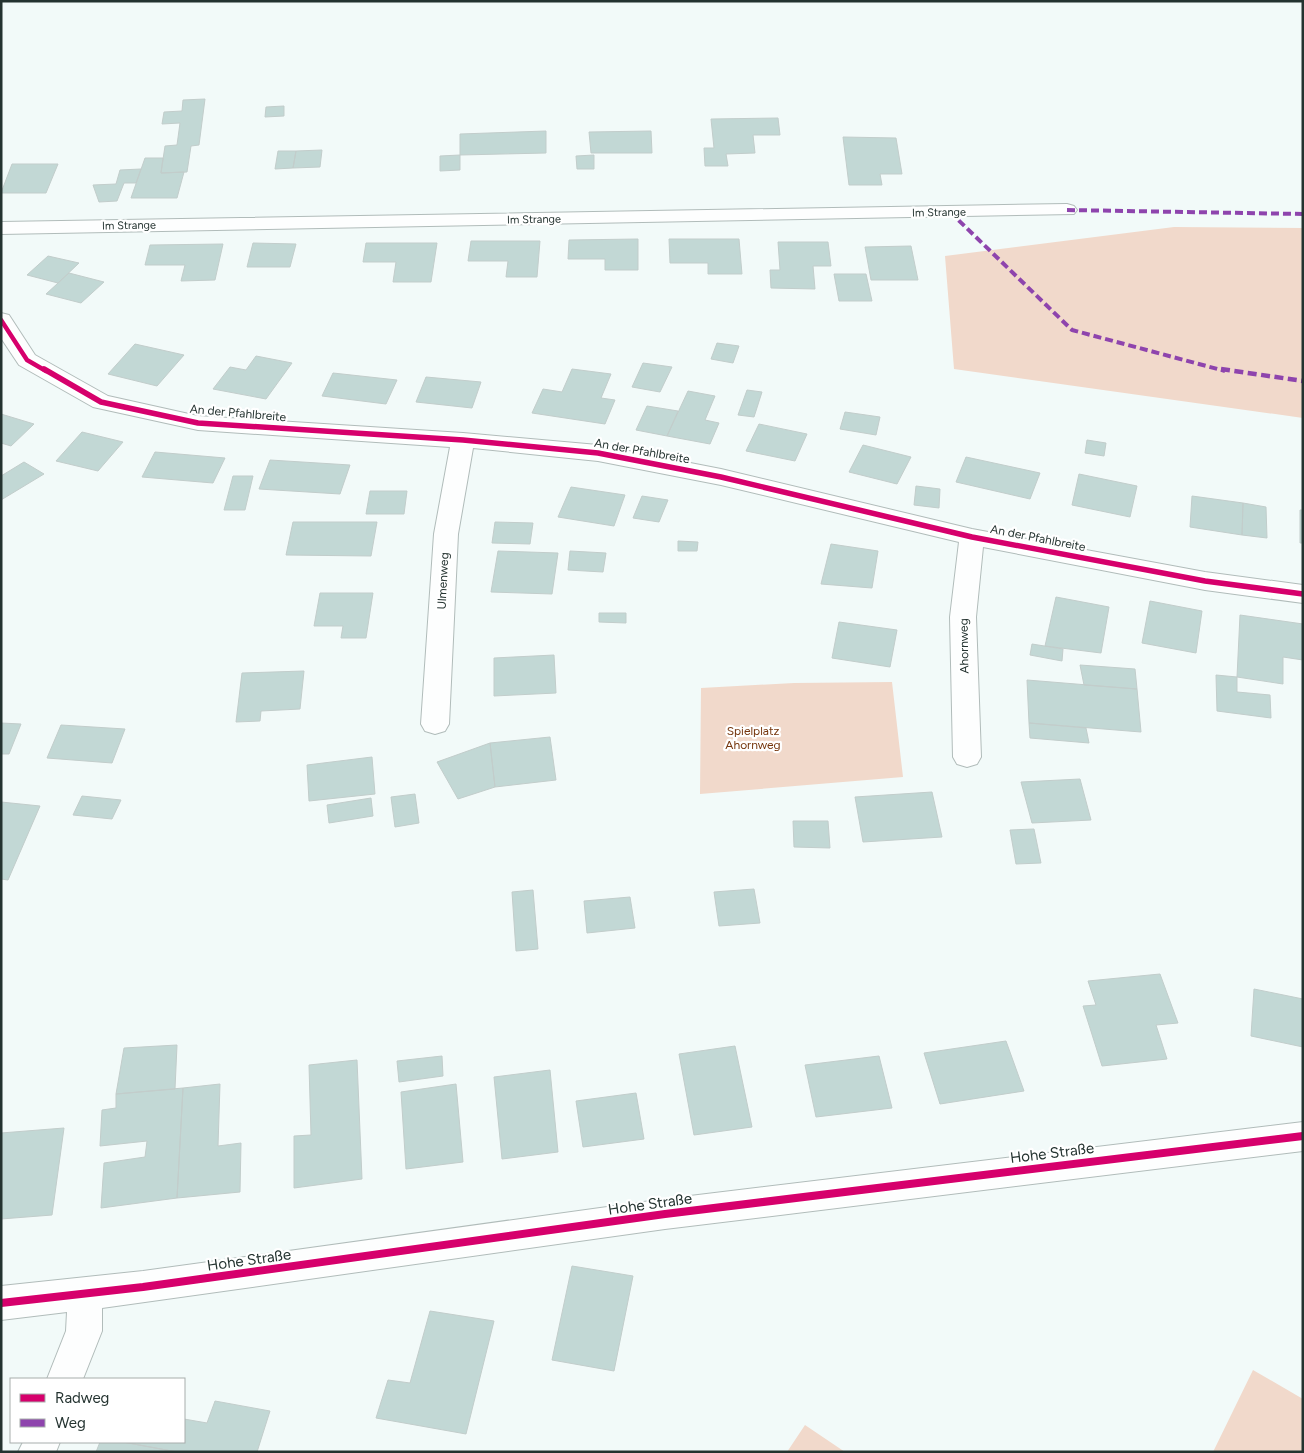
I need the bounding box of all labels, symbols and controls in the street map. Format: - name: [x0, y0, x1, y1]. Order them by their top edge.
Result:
- street label: Im Strange: [912, 206, 966, 219]
- street label: Im Strange: [507, 213, 561, 226]
- street label: Im Strange: [102, 219, 156, 232]
- street label: An der Pfahlbreite: [189, 402, 287, 424]
- street label: An der Pfahlbreite: [593, 436, 691, 466]
- street label: An der Pfahlbreite: [989, 522, 1087, 554]
- street label: Ulmenweg: [435, 552, 451, 610]
- street label: Ahornweg: [957, 618, 971, 674]
- park label: Spielplatz Ahornweg: [725, 724, 781, 752]
- street label: Hohe Straße: [1009, 1139, 1095, 1167]
- street label: Hohe Straße: [607, 1189, 693, 1219]
- street label: Hohe Straße: [206, 1245, 292, 1275]
- legend: [10, 1378, 185, 1443]
- text: Radweg: [55, 1389, 109, 1407]
- text: Weg: [55, 1414, 86, 1432]

